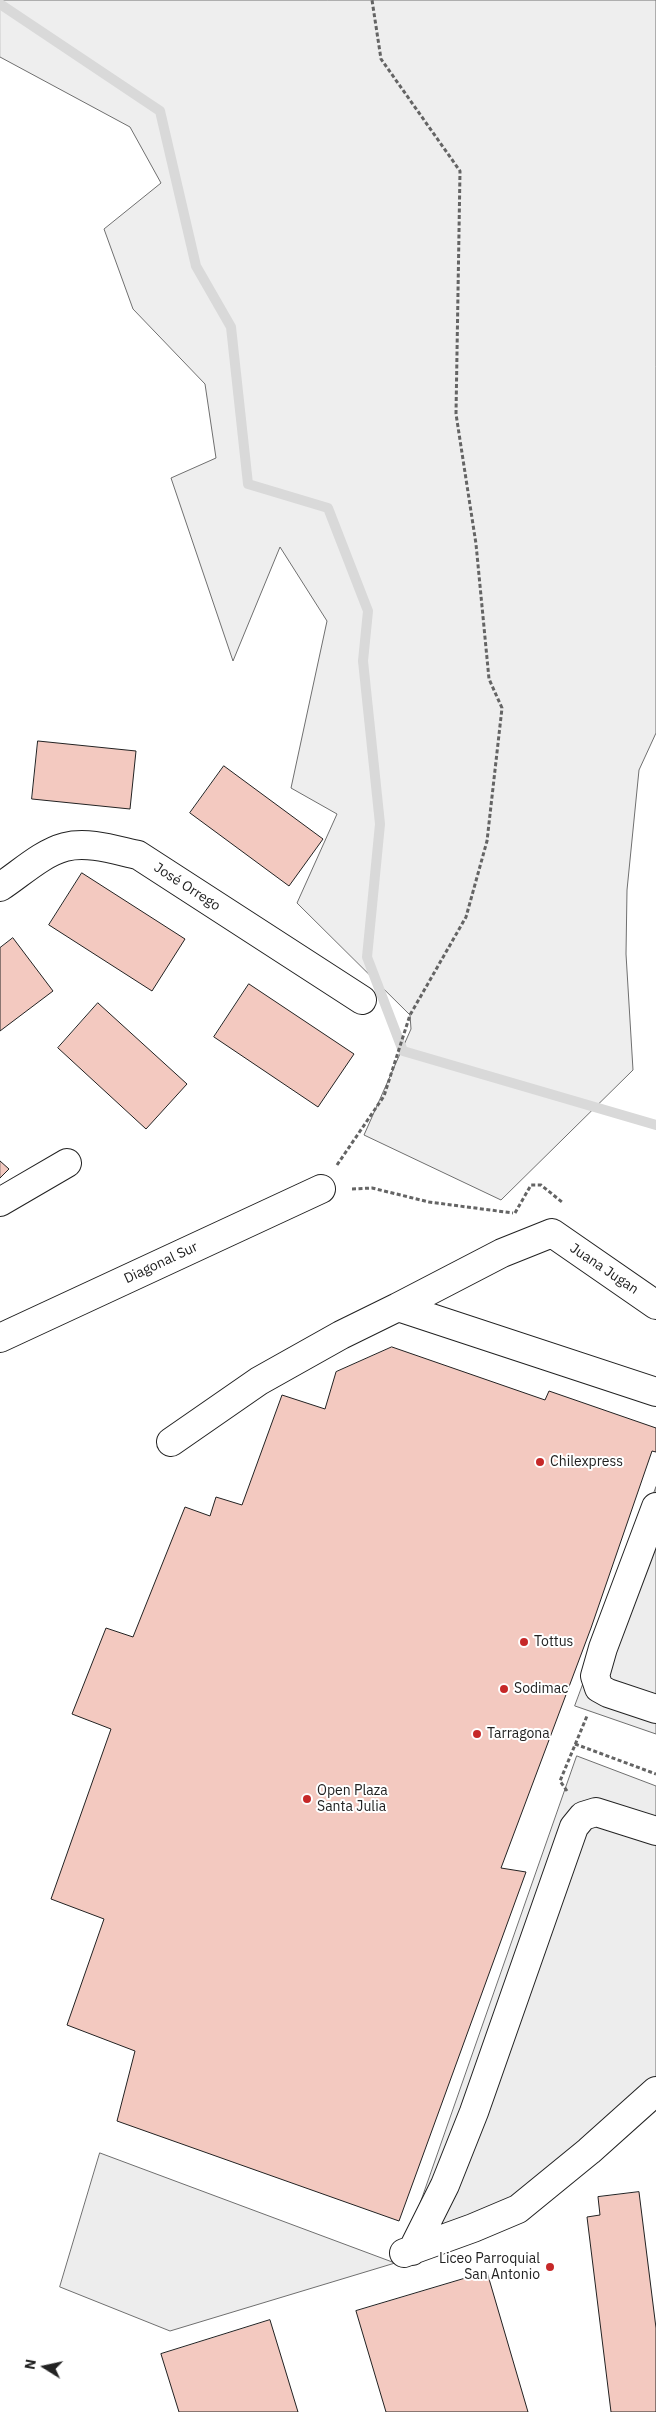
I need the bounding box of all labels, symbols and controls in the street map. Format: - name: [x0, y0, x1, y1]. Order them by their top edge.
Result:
- street label: José Orrego: [151, 859, 223, 915]
- street label: Diagonal Sur: [122, 1239, 200, 1287]
- street label: Juana Jugan: [566, 1240, 642, 1298]
- place label: Chilexpress: [550, 1454, 623, 1470]
- marker: Chilexpress: [534, 1456, 546, 1468]
- place label: Tottus: [534, 1634, 573, 1650]
- marker: Tottus: [518, 1636, 530, 1648]
- place label: Sodimac: [514, 1681, 568, 1697]
- marker: Sodimac: [498, 1683, 510, 1695]
- place label: Tarragona: [487, 1726, 550, 1742]
- marker: Tarragona: [471, 1728, 483, 1740]
- place label: Open Plaza Santa Julia: [317, 1783, 388, 1815]
- marker: Open Plaza Santa Julia: [301, 1793, 313, 1805]
- place label: Liceo Parroquial San Antonio: [439, 2251, 540, 2284]
- marker: Liceo Parroquial San Antonio: [544, 2261, 556, 2273]
- north arrow: [20, 2342, 70, 2392]
- text: N: [20, 2358, 40, 2371]

